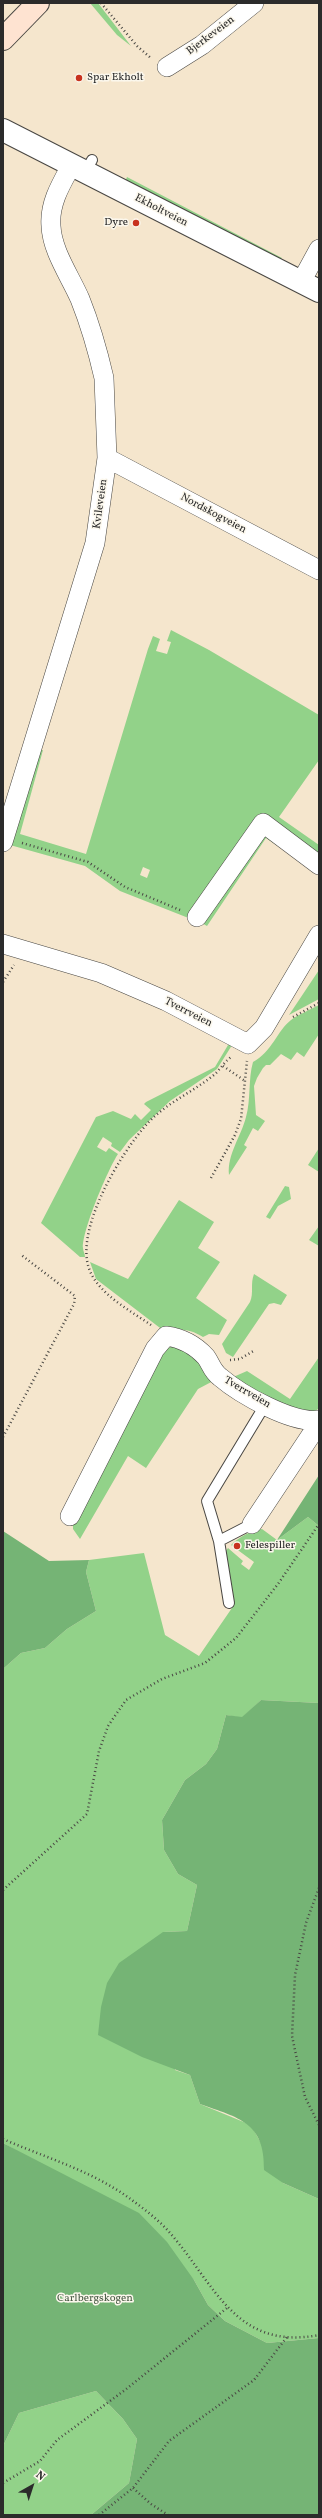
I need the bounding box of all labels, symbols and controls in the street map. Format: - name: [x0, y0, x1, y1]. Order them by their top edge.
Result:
- street label: Bjerkeveien: [184, 14, 238, 58]
- place label: Spar Ekholt: [87, 71, 144, 85]
- marker: Spar Ekholt: [74, 73, 84, 83]
- street label: Ekholtveien: [132, 192, 190, 230]
- place label: Dyre: [104, 216, 128, 230]
- marker: Dyre: [131, 218, 141, 228]
- street label: Kvileveien: [91, 478, 111, 530]
- street label: Nordskogveien: [178, 491, 248, 537]
- street label: Tverrveien: [162, 995, 214, 1031]
- street label: Tverrveien: [221, 1374, 273, 1412]
- place label: Felespiller: [245, 1539, 295, 1553]
- marker: Felespiller: [232, 1541, 242, 1551]
- park label: Carlbergskogen: [57, 2292, 133, 2306]
- north arrow: [12, 2466, 52, 2506]
- text: N: [32, 2468, 48, 2485]

